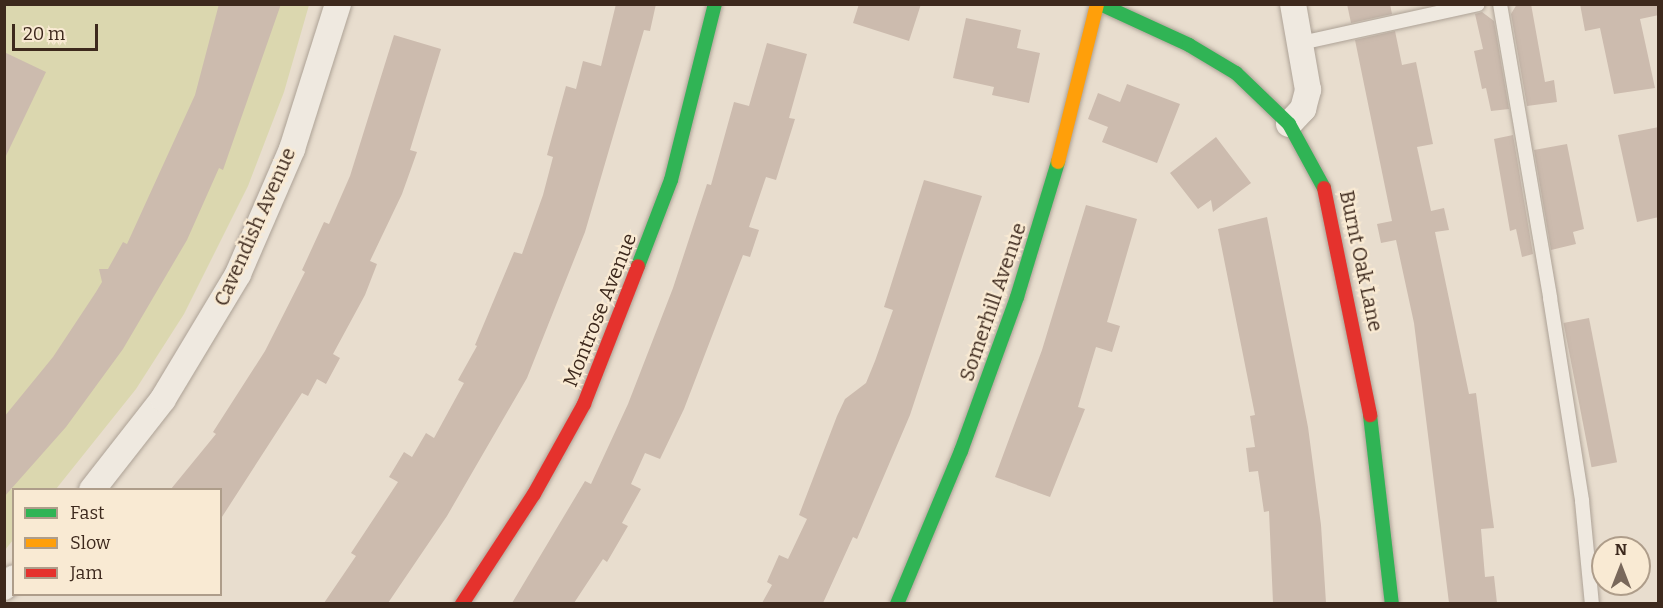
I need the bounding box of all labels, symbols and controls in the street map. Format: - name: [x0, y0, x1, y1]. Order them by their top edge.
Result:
- scale bar: [15, 12, 100, 50]
- text: 20 m: [23, 23, 65, 45]
- street label: Cavendish Avenue: [209, 144, 301, 310]
- street label: Burnt Oak Lane: [1334, 188, 1388, 334]
- street label: Somerhill Avenue: [955, 220, 1031, 384]
- street label: Montrose Avenue: [558, 230, 642, 390]
- legend: [12, 488, 222, 596]
- text: Fast: [70, 502, 105, 524]
- text: Slow: [70, 532, 110, 554]
- north arrow: [1591, 536, 1651, 596]
- text: N: [1615, 540, 1627, 559]
- text: Jam: [70, 562, 103, 584]

